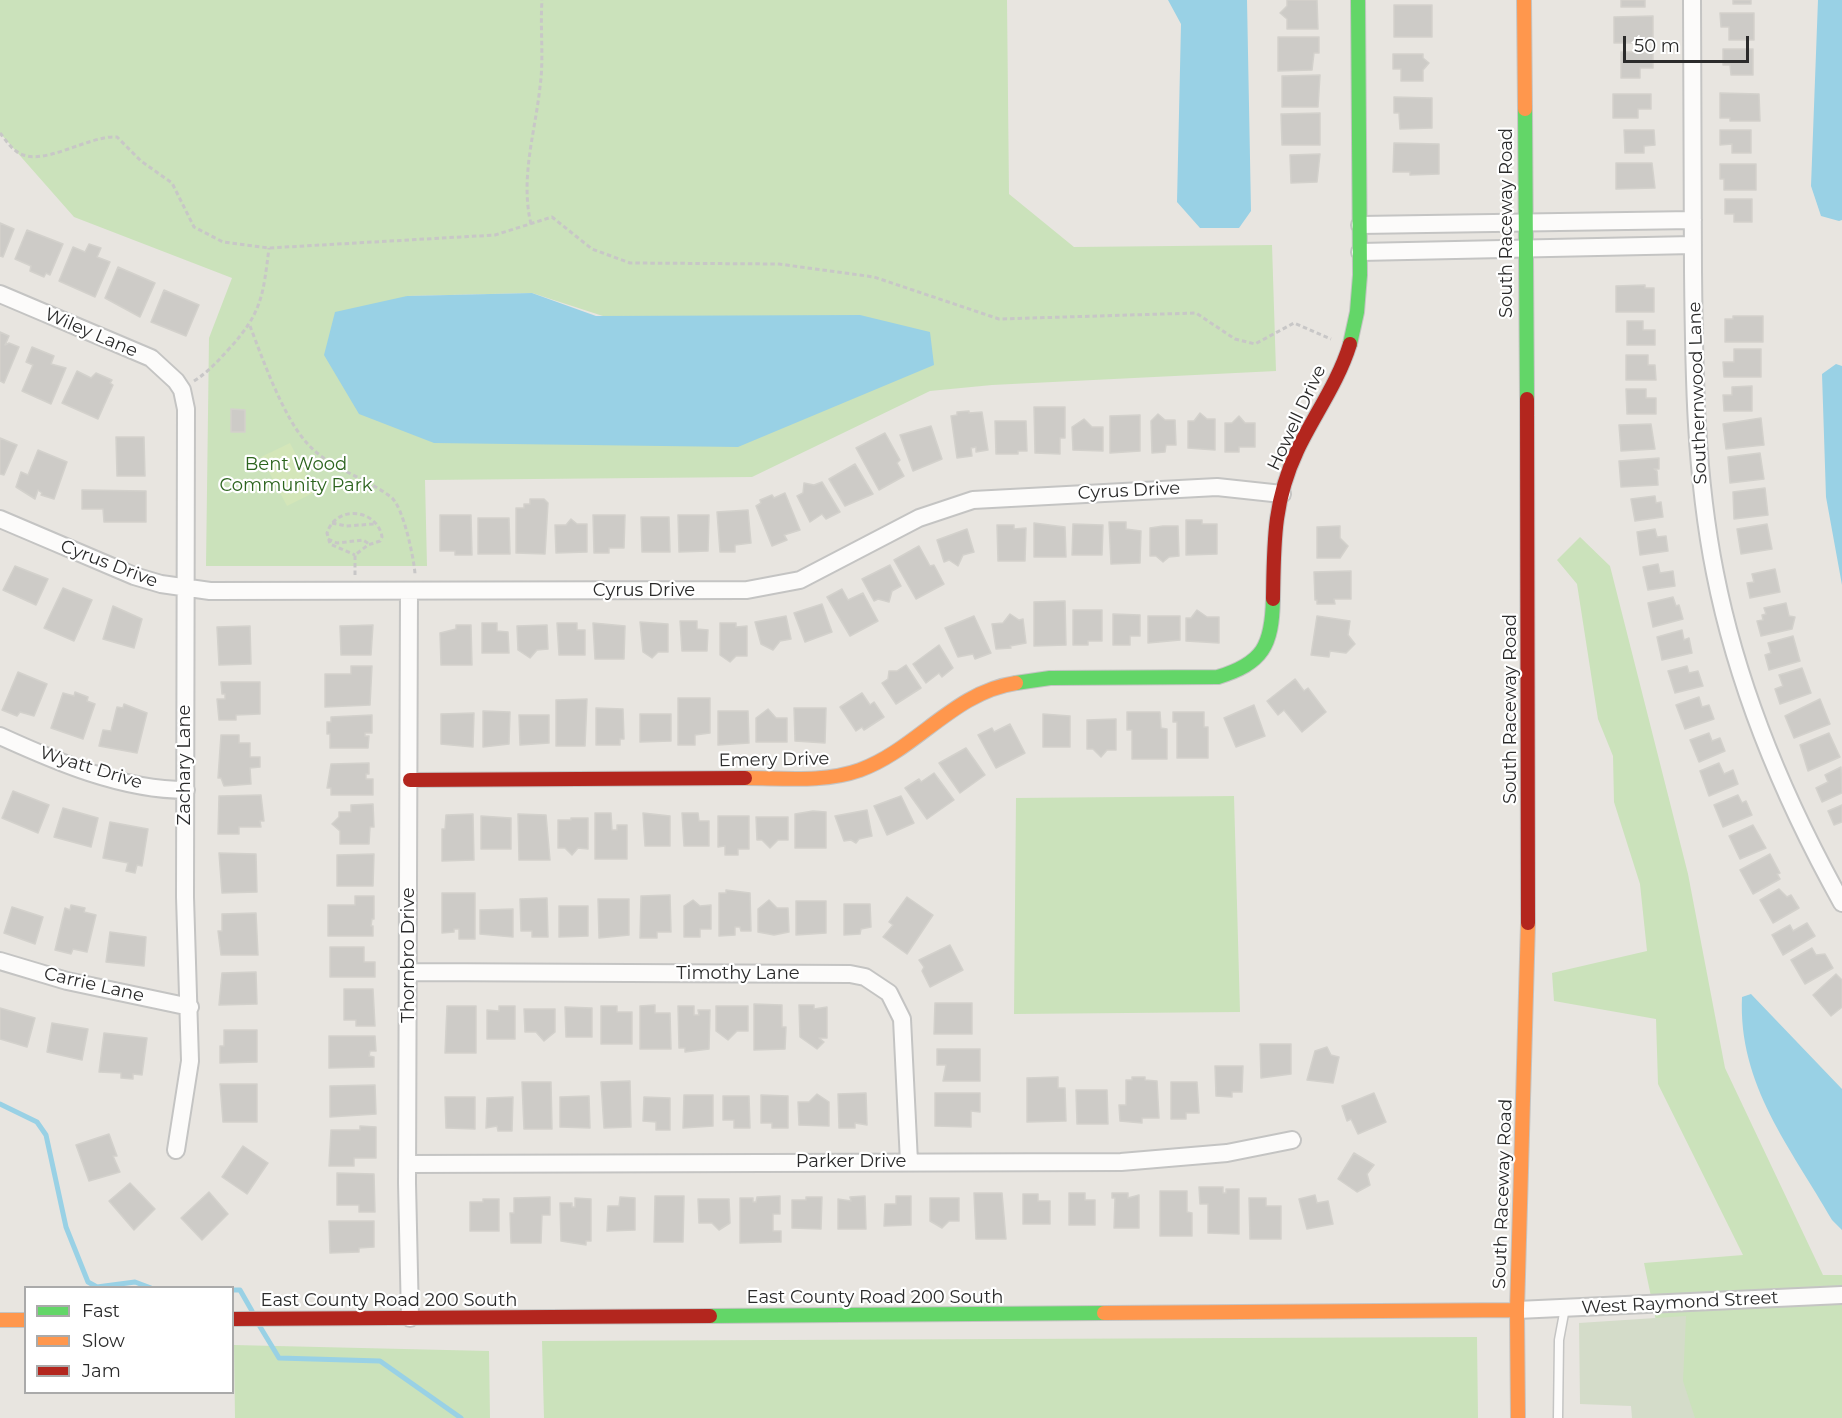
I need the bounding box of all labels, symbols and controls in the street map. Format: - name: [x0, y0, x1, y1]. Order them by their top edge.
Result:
- scale bar: [1626, 24, 1752, 62]
- text: 50 m: [1634, 35, 1680, 57]
- street label: South Raceway Road: [1496, 128, 1518, 318]
- street label: Southernwood Lane: [1684, 301, 1712, 485]
- street label: Wiley Lane: [41, 304, 141, 362]
- street label: Howell Drive: [1263, 362, 1331, 474]
- park label: Bent Wood Community Park: [219, 454, 373, 496]
- street label: Cyrus Drive: [1077, 478, 1181, 504]
- street label: Cyrus Drive: [57, 536, 161, 592]
- street label: Cyrus Drive: [593, 580, 695, 602]
- street label: South Raceway Road: [1500, 614, 1522, 804]
- street label: Zachary Lane: [174, 705, 196, 825]
- street label: Wyatt Drive: [37, 742, 145, 794]
- street label: Emery Drive: [718, 748, 830, 772]
- street label: Thornbro Drive: [398, 887, 420, 1023]
- street label: Carrie Lane: [42, 963, 146, 1007]
- street label: Timothy Lane: [676, 963, 800, 985]
- street label: South Raceway Road: [1489, 1099, 1517, 1289]
- street label: Parker Drive: [796, 1151, 906, 1173]
- legend: [24, 1286, 234, 1394]
- street label: East County Road 200 South: [747, 1287, 1003, 1309]
- street label: West Raymond Street: [1581, 1287, 1779, 1319]
- street label: East County Road 200 South: [261, 1290, 517, 1312]
- text: Fast: [82, 1300, 120, 1322]
- text: Slow: [82, 1330, 125, 1352]
- text: Jam: [82, 1360, 121, 1382]

